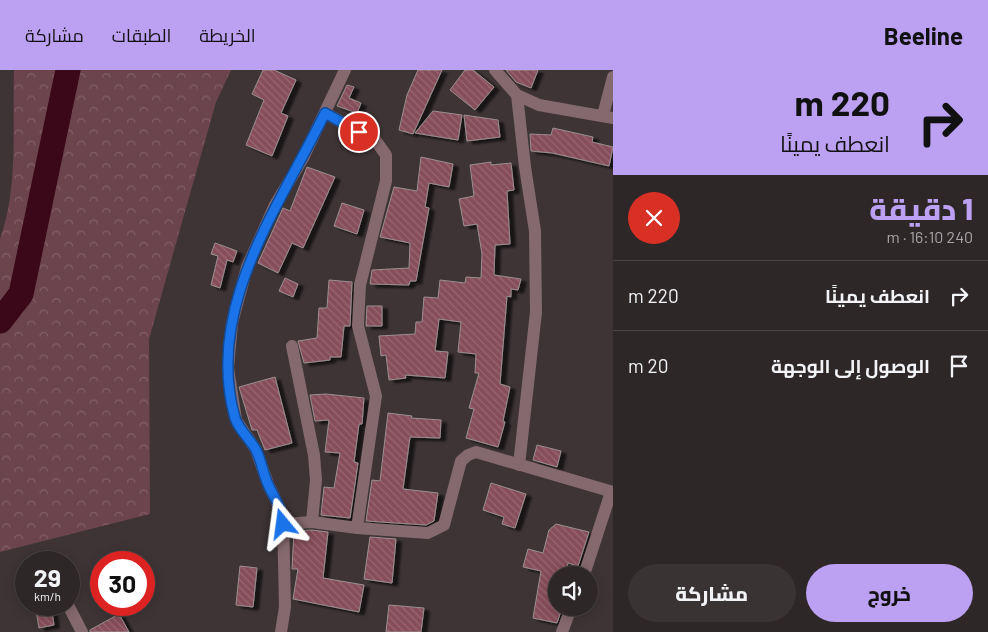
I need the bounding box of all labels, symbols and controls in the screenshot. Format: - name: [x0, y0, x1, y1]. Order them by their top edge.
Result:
- text: Beeline: [884, 21, 963, 50]
- text: مشاركة: [25, 24, 84, 46]
- text: الطبقات: [112, 24, 171, 46]
- text: الخريطة: [199, 24, 256, 46]
- text: 220 m: [795, 81, 890, 123]
- icon: right: [908, 90, 973, 155]
- pin: [338, 111, 380, 153]
- icon: arrive: [345, 118, 373, 146]
- text: انعطف يمينًا: [780, 130, 890, 156]
- text: 1 دقيقة: [869, 190, 973, 226]
- button: close: [628, 192, 680, 244]
- text: 240 m · 16:10: [886, 227, 973, 246]
- icon: right: [945, 282, 973, 310]
- text: 220 m: [628, 284, 679, 307]
- text: انعطف يمينًا: [825, 284, 930, 307]
- icon: arrive: [945, 352, 973, 380]
- text: 20 m: [628, 354, 668, 377]
- text: الوصول إلى الوجهة: [771, 354, 930, 377]
- position arrow: [256, 497, 308, 549]
- speed limit sign: 30: [90, 551, 155, 616]
- text: 29: [34, 562, 61, 592]
- button: مشاركة: [628, 564, 796, 622]
- button: خروج: [806, 564, 973, 622]
- map controls: [548, 566, 598, 616]
- button: sound: [548, 566, 598, 616]
- text: km/h: [34, 589, 61, 603]

